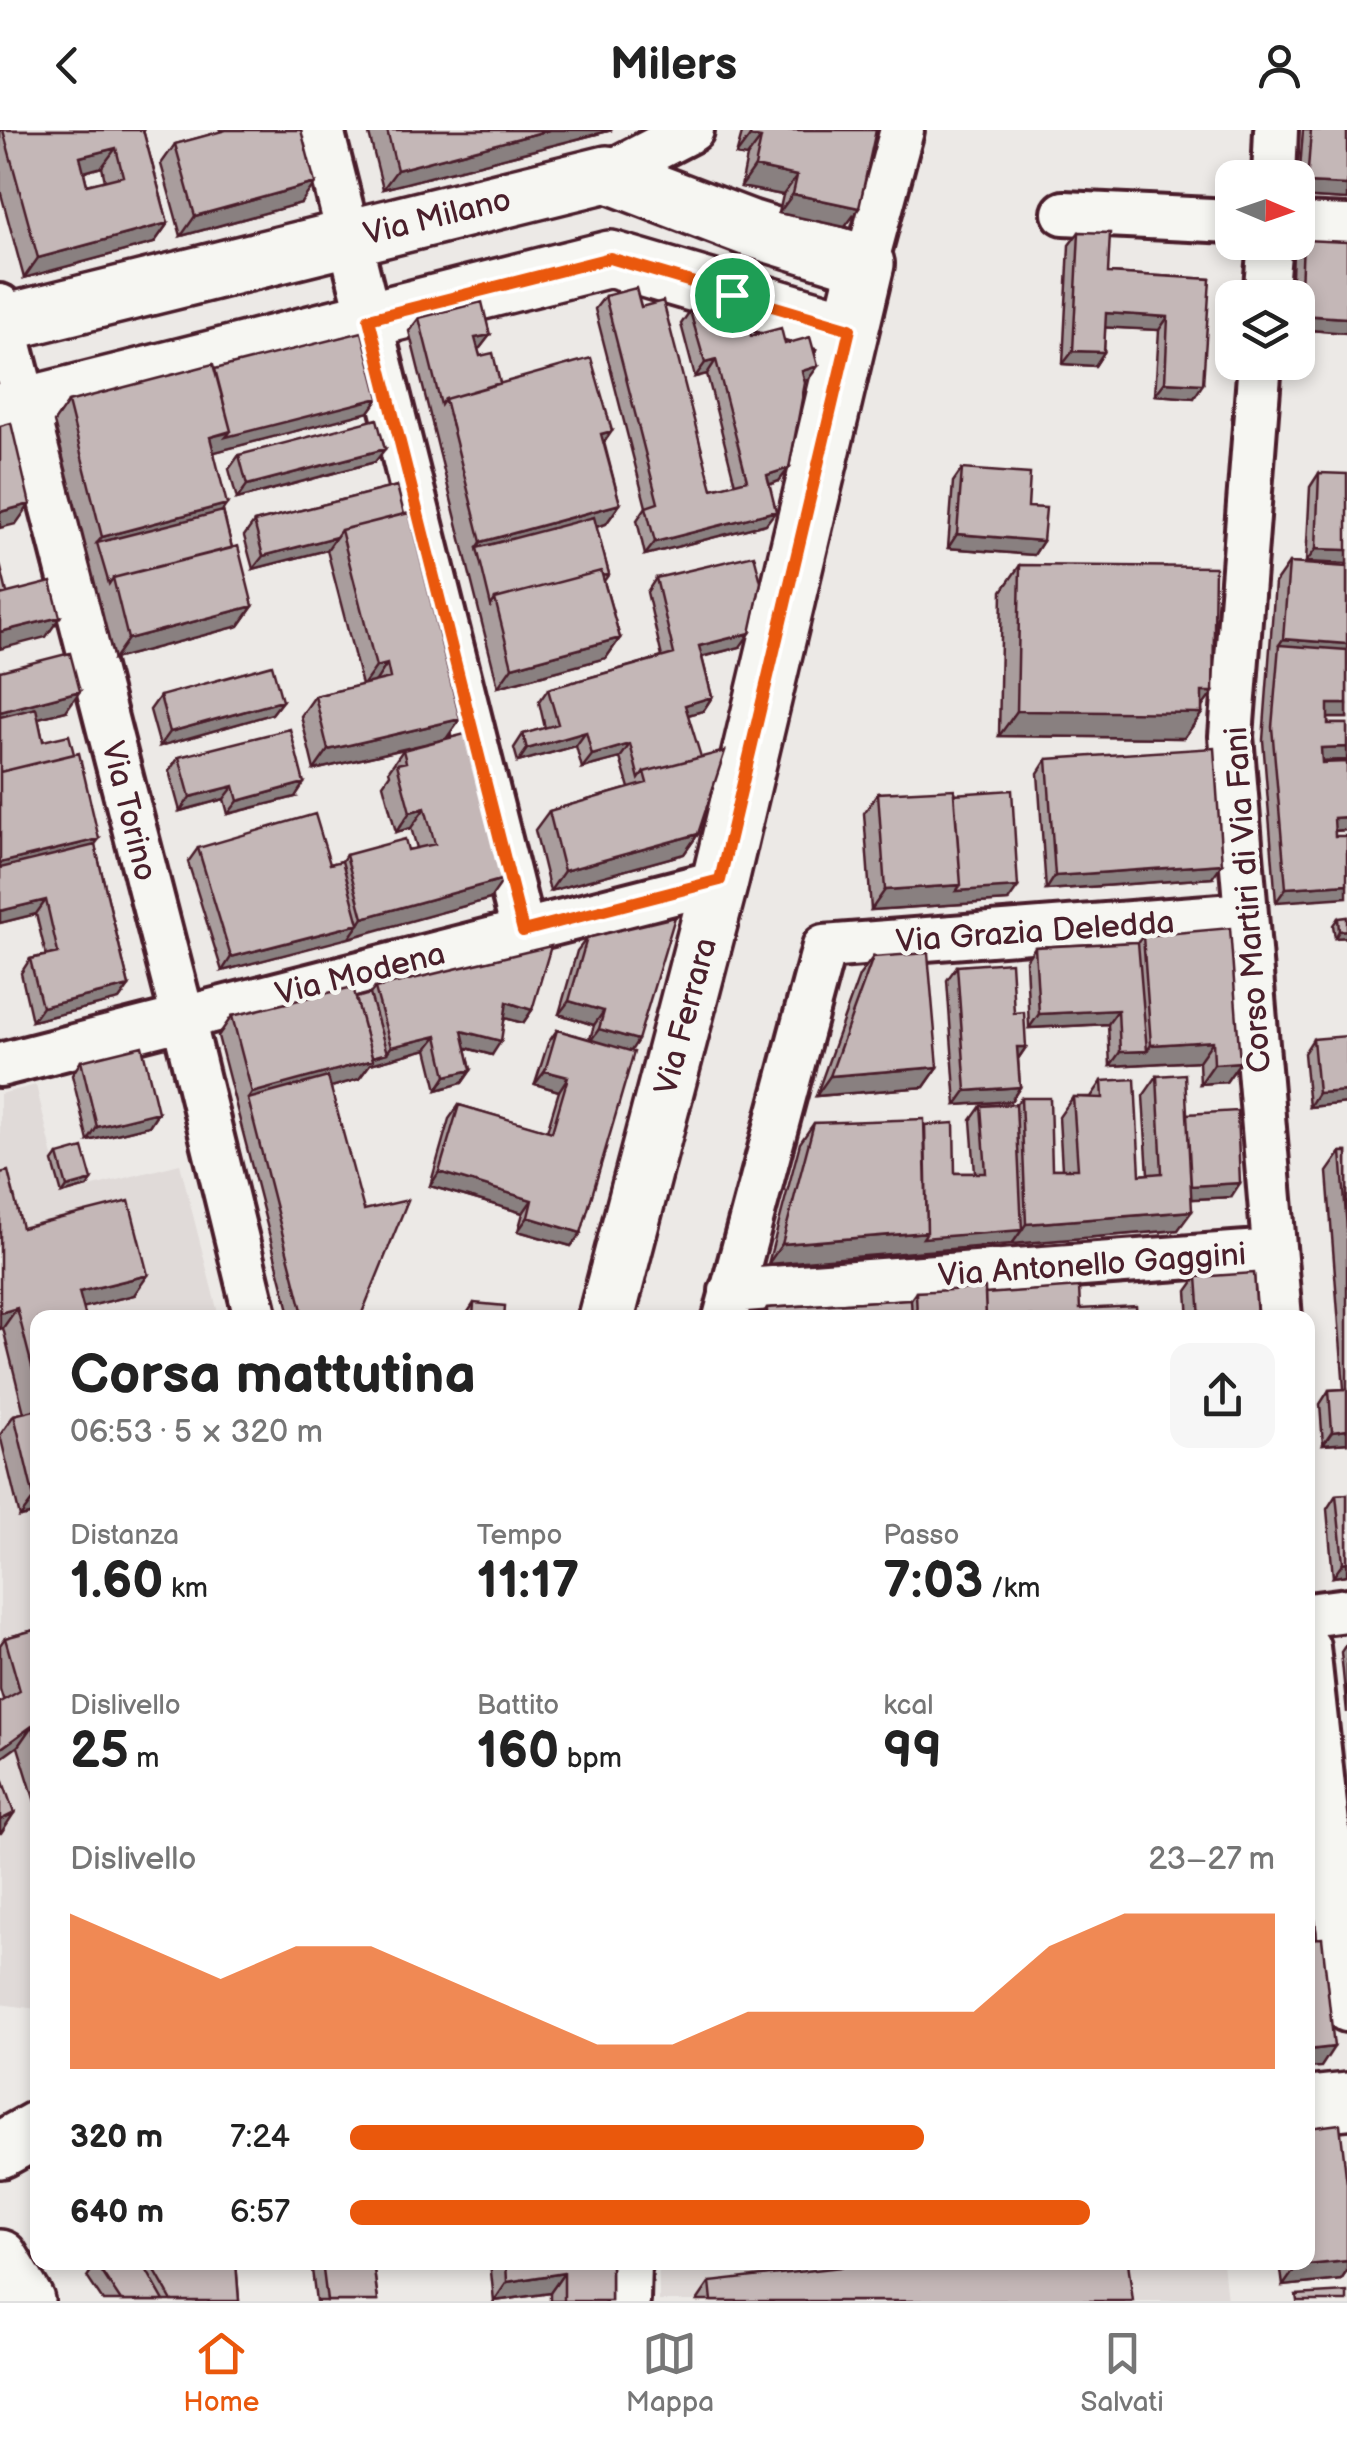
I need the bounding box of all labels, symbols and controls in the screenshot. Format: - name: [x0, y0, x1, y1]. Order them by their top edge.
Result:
- icon: back: [40, 38, 95, 93]
- text: Milers: [610, 38, 737, 93]
- icon: person: [1252, 38, 1307, 93]
- north arrow: [1215, 160, 1315, 260]
- map controls: [1215, 160, 1315, 380]
- street label: Via Milano: [360, 180, 515, 255]
- pin: [690, 253, 775, 338]
- icon: arrive: [705, 268, 760, 323]
- button: layers: [1215, 280, 1315, 380]
- street label: Corso Martiri di Via Fani: [1217, 725, 1280, 1074]
- street label: Via Torino: [92, 738, 165, 885]
- street label: Via Grazia Deledda: [895, 903, 1176, 962]
- street label: Via Ferrara: [647, 934, 726, 1099]
- street label: Via Modena: [272, 935, 449, 1014]
- street label: Via Antonello Gaggini: [937, 1235, 1247, 1296]
- text: Corsa mattutina: [70, 1342, 476, 1409]
- button: share: [1170, 1343, 1275, 1448]
- text: 06:53 · 5 × 320 m: [70, 1413, 323, 1452]
- text: Distanza: [70, 1519, 179, 1552]
- text: Tempo: [477, 1519, 562, 1552]
- text: Passo: [883, 1519, 959, 1552]
- text: 1.60: [70, 1552, 164, 1612]
- text: 11:17: [477, 1552, 579, 1612]
- text: 7:03: [883, 1552, 983, 1612]
- text: km: [164, 1572, 208, 1605]
- text: /km: [983, 1572, 1040, 1605]
- text: Dislivello: [70, 1689, 181, 1722]
- text: Battito: [477, 1689, 559, 1722]
- text: kcal: [883, 1689, 934, 1722]
- text: 25: [70, 1722, 129, 1782]
- text: 160: [477, 1722, 559, 1782]
- text: 99: [883, 1722, 942, 1782]
- text: m: [129, 1742, 160, 1775]
- text: bpm: [559, 1742, 622, 1775]
- text: Dislivello: [70, 1840, 196, 1879]
- text: 23–27 m: [1148, 1840, 1275, 1879]
- text: 320 m: [70, 2118, 163, 2157]
- text: 7:24: [230, 2118, 290, 2157]
- text: 640 m: [70, 2193, 164, 2232]
- text: 6:57: [230, 2193, 290, 2232]
- tab: Home: [183, 2326, 259, 2419]
- tab: Mappa: [626, 2326, 714, 2419]
- tab: Salvati: [1081, 2326, 1164, 2419]

